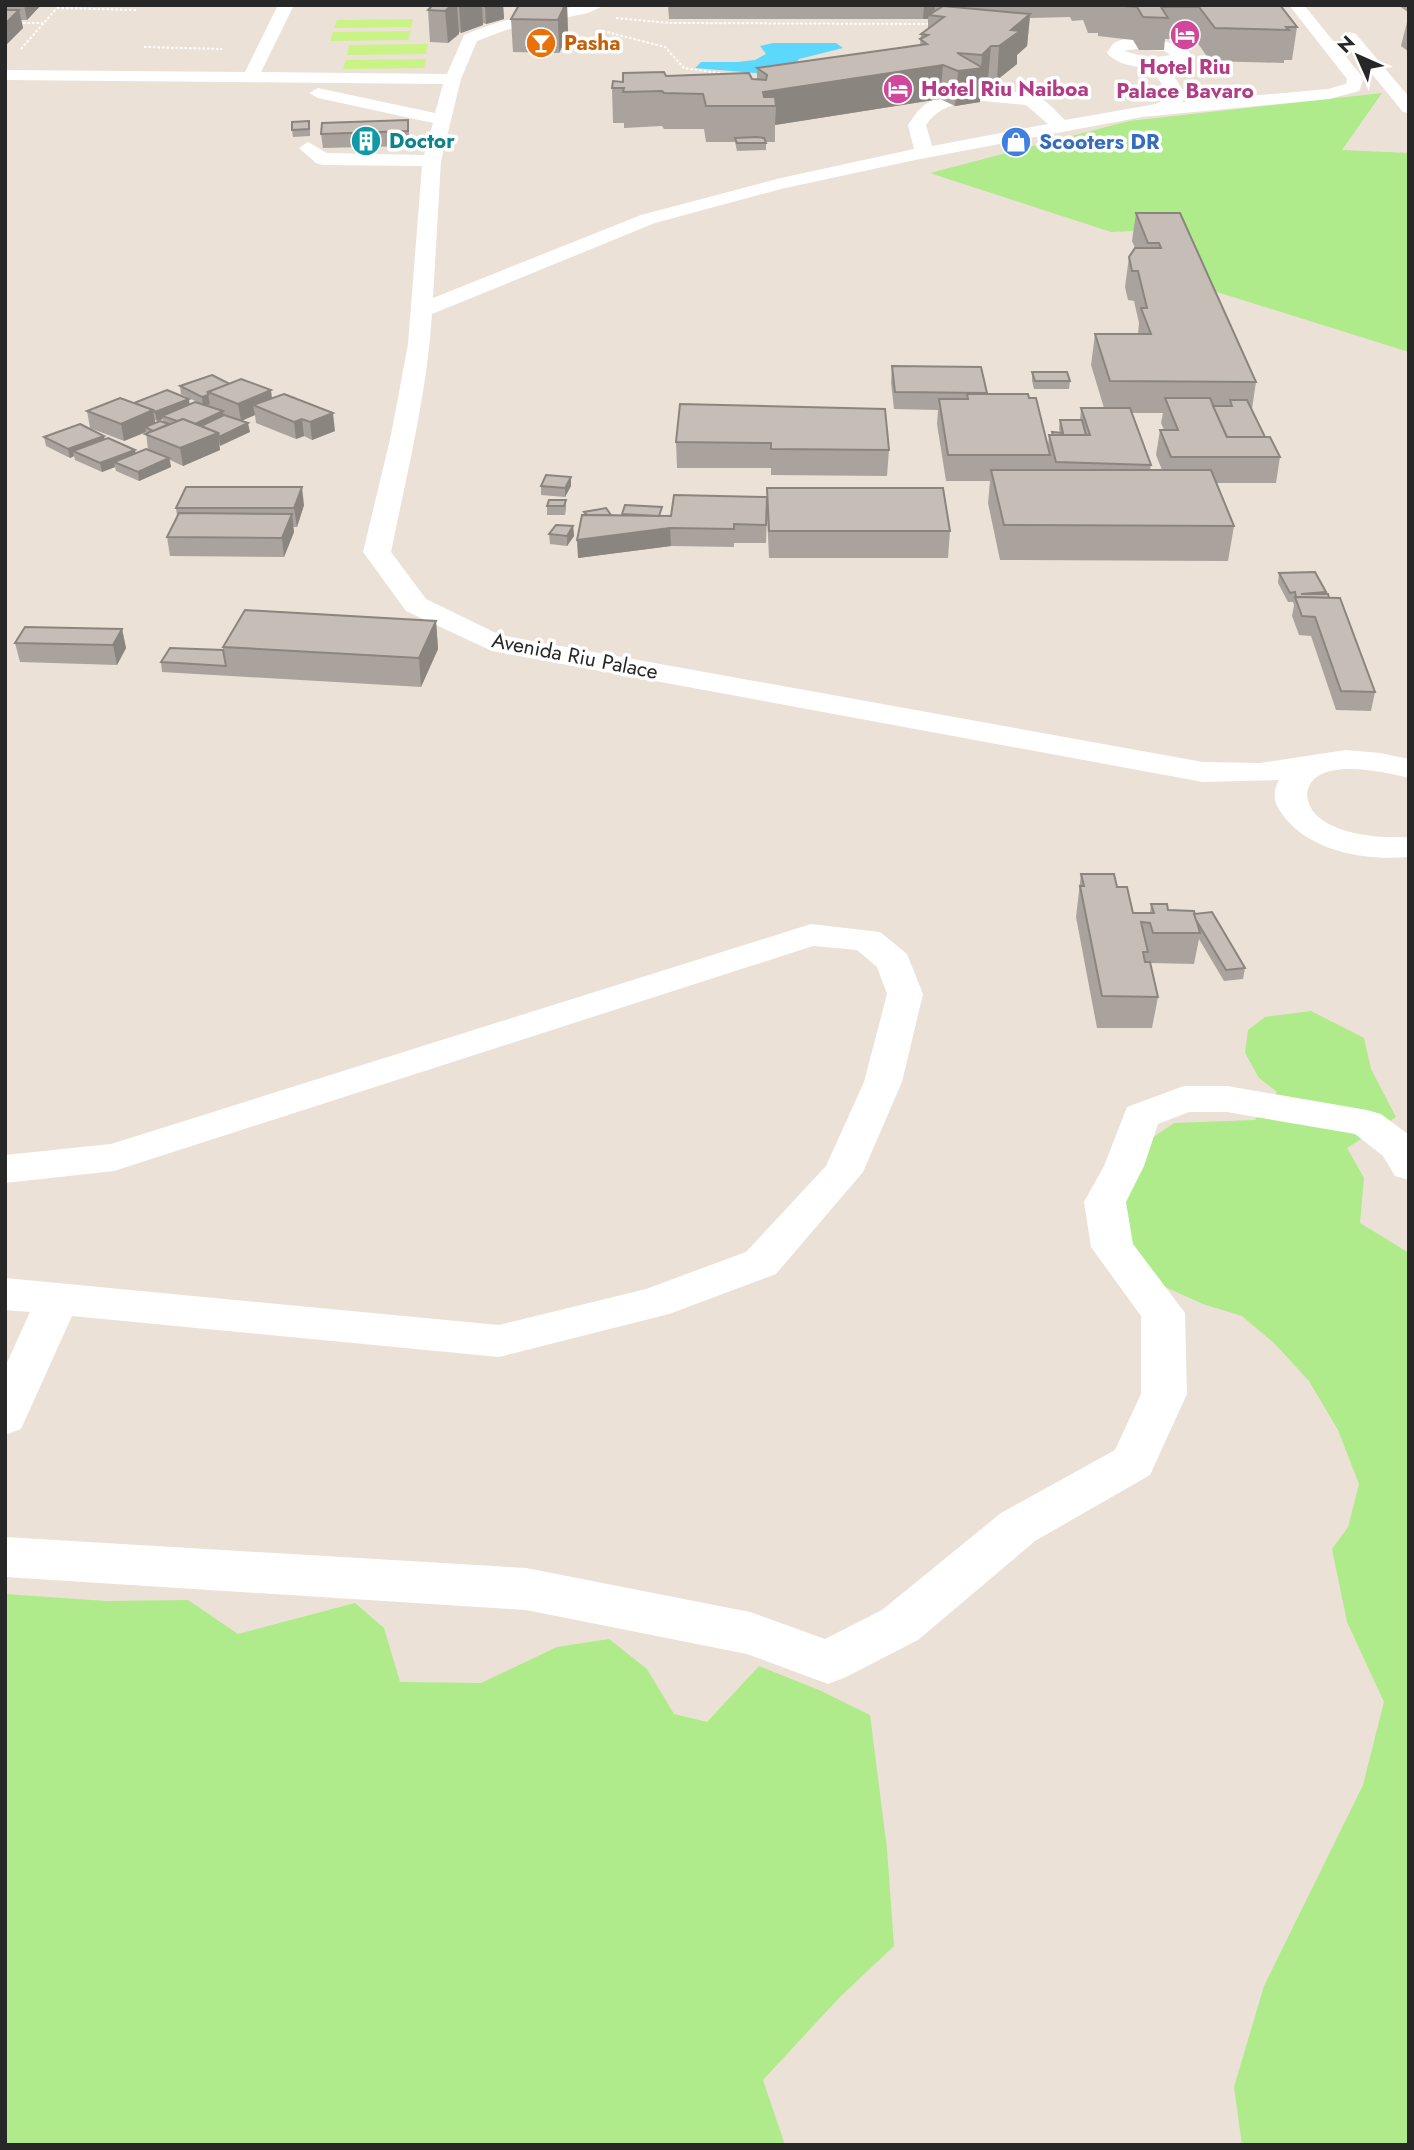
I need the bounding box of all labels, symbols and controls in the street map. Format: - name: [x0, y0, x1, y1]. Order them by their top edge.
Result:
- hotel icon: Hotel Riu Palace Bavaro: [1168, 18, 1202, 52]
- north arrow: [1323, 21, 1393, 91]
- bar icon: Pasha: [524, 26, 558, 60]
- place label: Pasha: [564, 28, 621, 58]
- text: N: [1331, 29, 1361, 59]
- place label: Hotel Riu Palace Bavaro: [1116, 52, 1254, 106]
- hotel icon: Hotel Riu Naiboa: [881, 72, 915, 106]
- place label: Hotel Riu Naiboa: [921, 74, 1089, 104]
- building icon: Doctor: [349, 124, 383, 158]
- shop icon: Scooters DR: [999, 125, 1033, 159]
- place label: Doctor: [389, 126, 455, 156]
- place label: Scooters DR: [1039, 127, 1160, 157]
- street label: Avenida Riu Palace: [489, 625, 661, 687]

